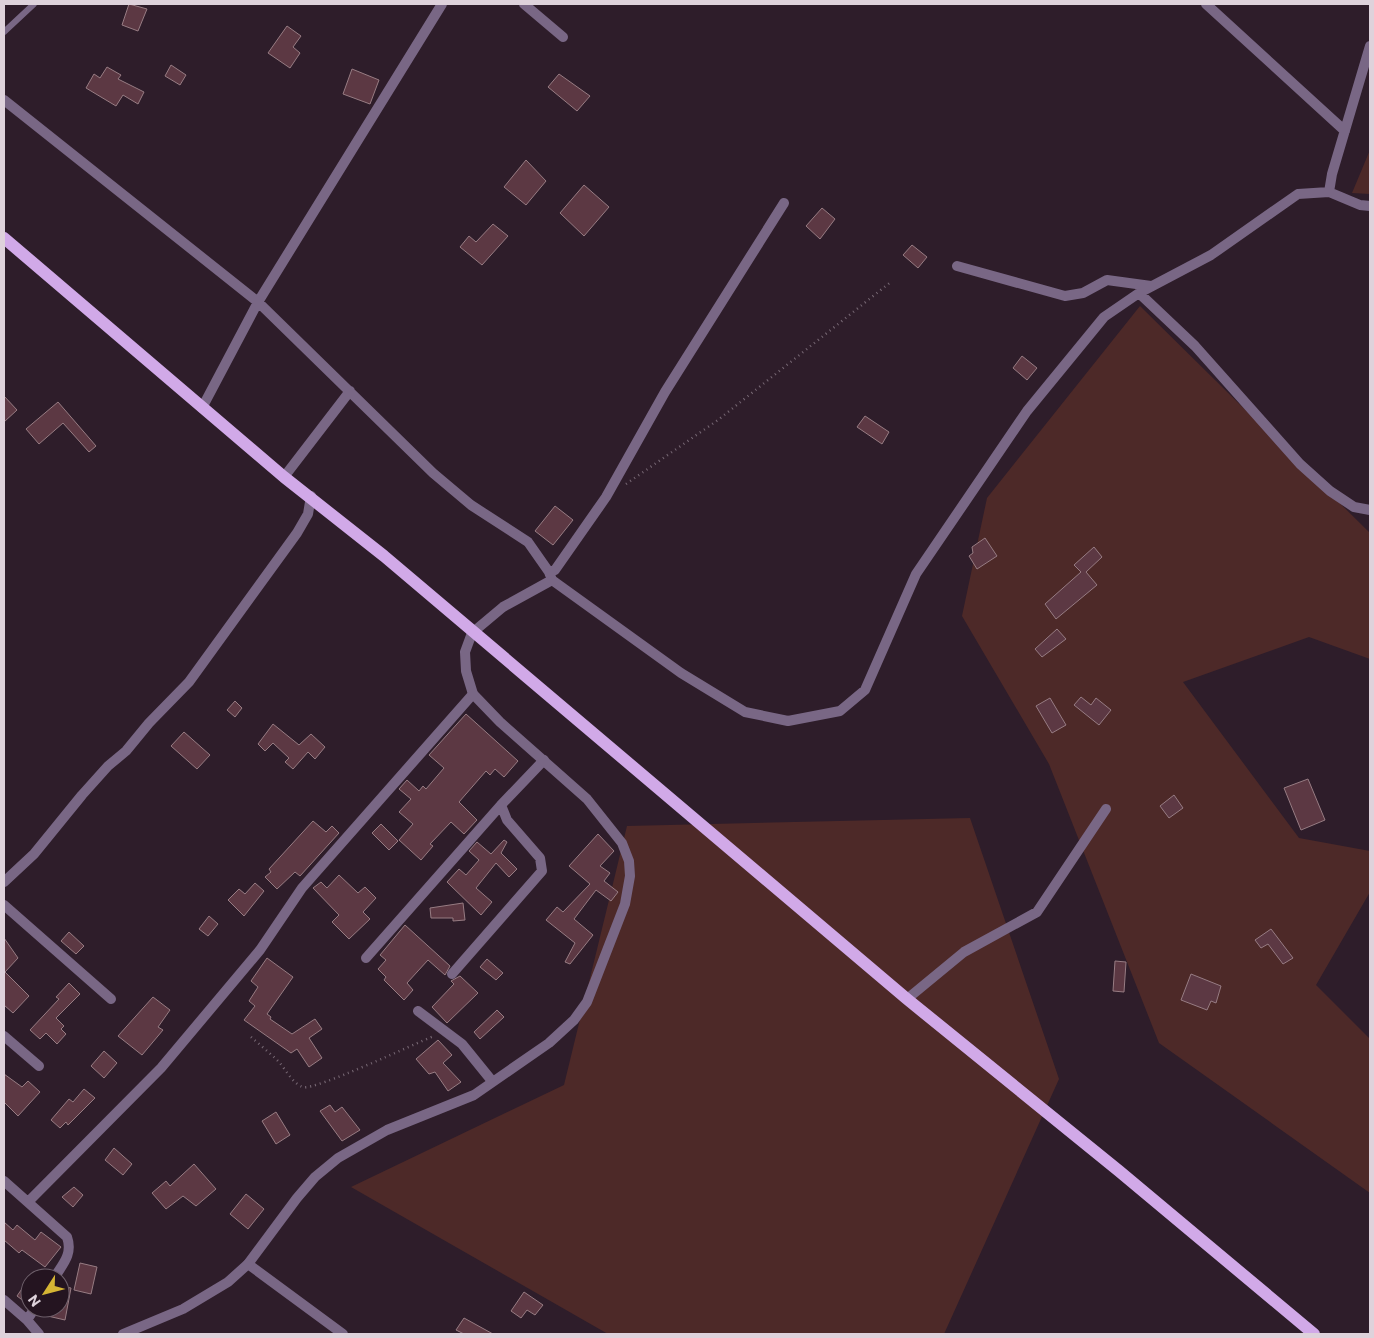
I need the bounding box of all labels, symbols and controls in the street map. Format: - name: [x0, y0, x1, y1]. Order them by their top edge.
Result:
- north arrow: [20, 1268, 70, 1318]
- text: N: [24, 1292, 44, 1310]

